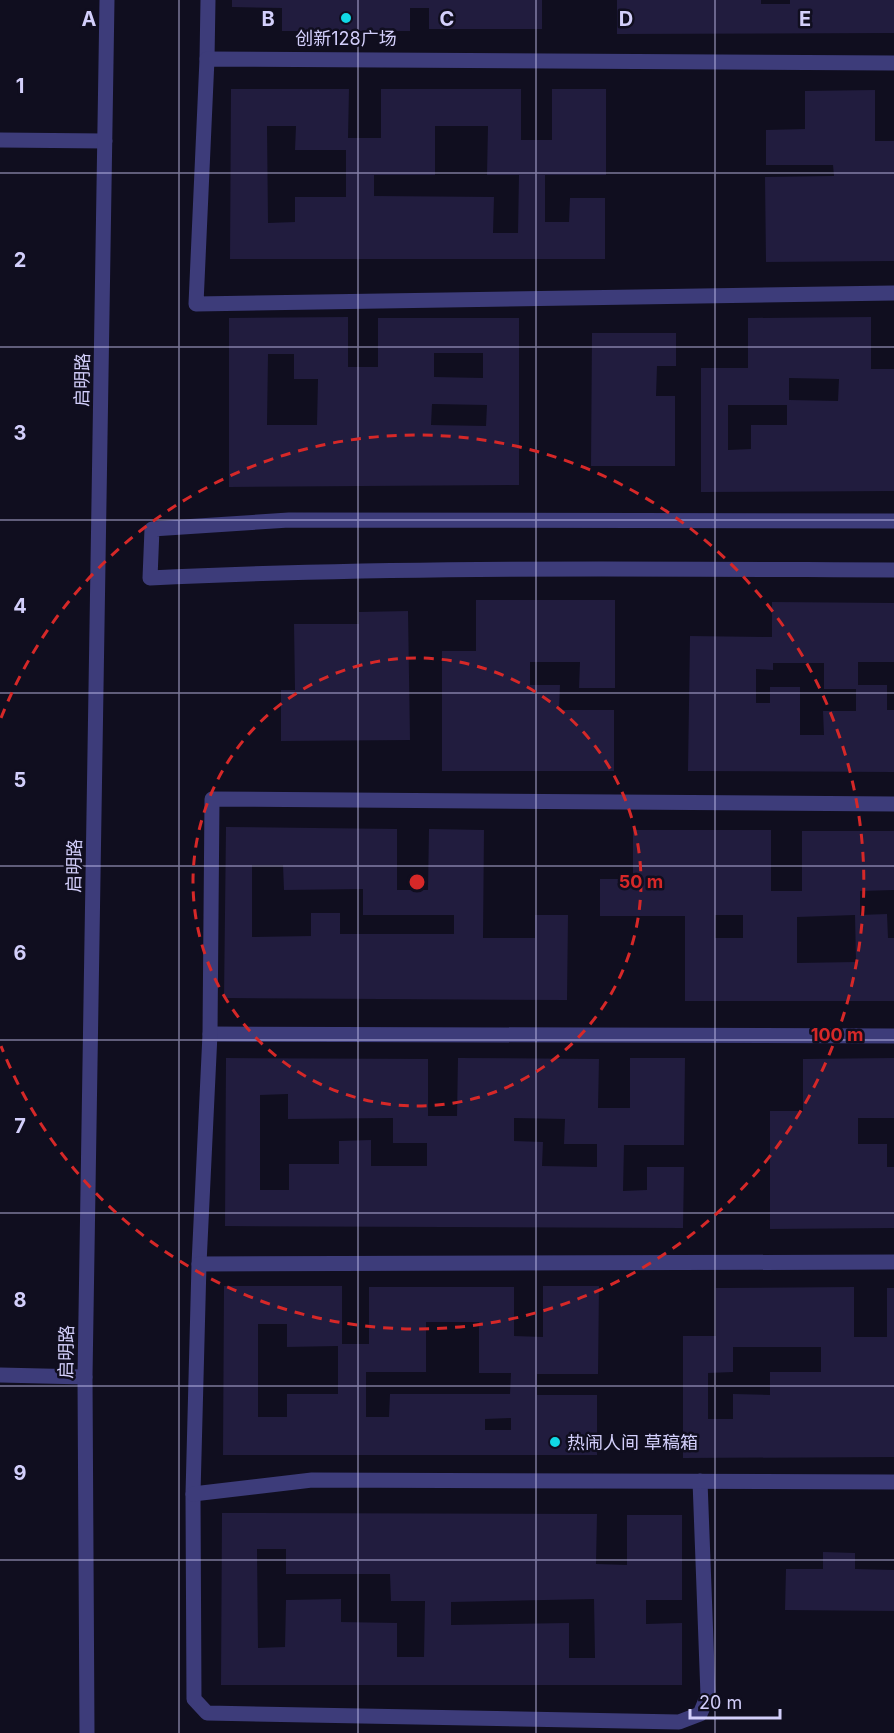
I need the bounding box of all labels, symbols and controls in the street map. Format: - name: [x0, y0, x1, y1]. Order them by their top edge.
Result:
- text: A: [82, 7, 97, 31]
- text: B: [261, 7, 275, 31]
- text: C: [440, 7, 454, 31]
- text: D: [619, 7, 633, 31]
- text: E: [799, 7, 811, 31]
- marker: 创新128广场: [339, 11, 353, 25]
- place label: 创新128广场: [295, 28, 397, 49]
- text: 1: [16, 74, 24, 98]
- text: 2: [14, 248, 26, 272]
- street label: 启明路: [71, 353, 93, 407]
- text: 3: [14, 421, 26, 445]
- text: 4: [13, 594, 27, 618]
- text: 5: [14, 768, 26, 792]
- street label: 启明路: [63, 839, 85, 893]
- text: 50 m: [619, 871, 663, 892]
- centre of rings: [407, 872, 427, 892]
- text: 6: [14, 941, 27, 965]
- text: 100 m: [811, 1024, 863, 1045]
- text: 7: [14, 1114, 26, 1138]
- text: 8: [13, 1288, 27, 1312]
- street label: 启明路: [55, 1325, 77, 1379]
- place label: 热闹人间 草稿箱: [567, 1432, 698, 1453]
- marker: 热闹人间 草稿箱: [548, 1435, 562, 1449]
- text: 9: [14, 1461, 27, 1485]
- scale bar: [690, 1682, 780, 1720]
- text: 20 m: [699, 1692, 742, 1713]

